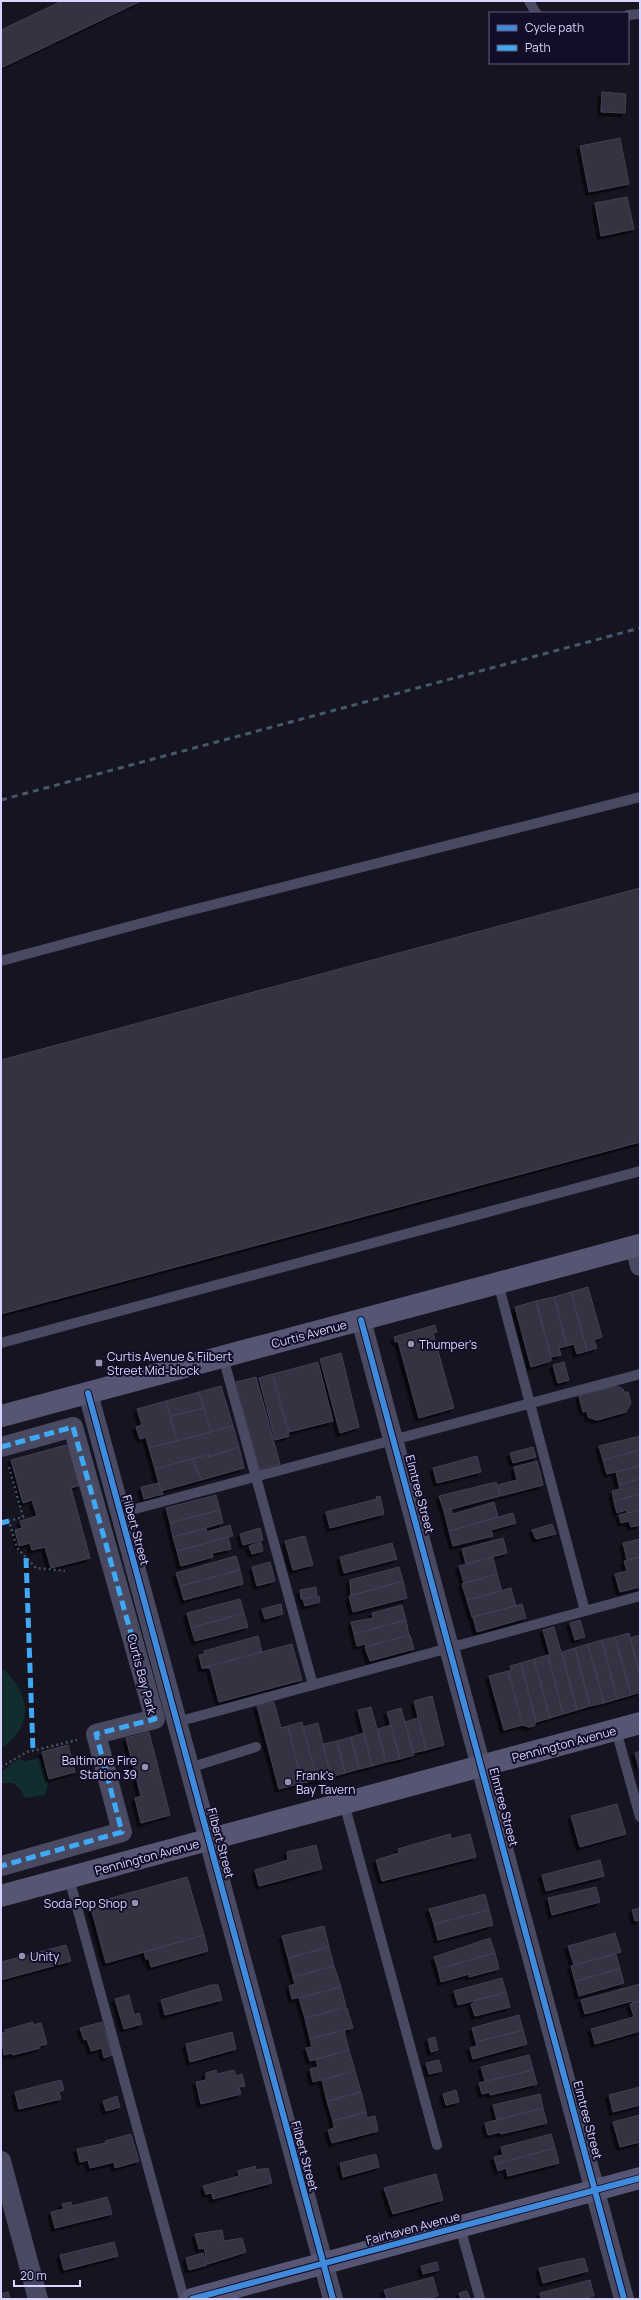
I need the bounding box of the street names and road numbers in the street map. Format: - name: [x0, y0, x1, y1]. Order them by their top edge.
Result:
- street label: Curtis Avenue: [269, 1316, 349, 1352]
- street label: Elmtree Street: [401, 1453, 439, 1535]
- street label: Filbert Street: [118, 1493, 154, 1567]
- street label: Curtis Bay Park: [123, 1632, 161, 1717]
- street label: Pennington Avenue: [510, 1722, 618, 1766]
- street label: Elmtree Street: [485, 1766, 523, 1848]
- street label: Filbert Street: [203, 1806, 239, 1880]
- street label: Pennington Avenue: [93, 1835, 201, 1879]
- street label: Elmtree Street: [569, 2079, 607, 2161]
- street label: Filbert Street: [287, 2119, 323, 2193]
- street label: Fairhaven Avenue: [364, 2207, 462, 2249]

